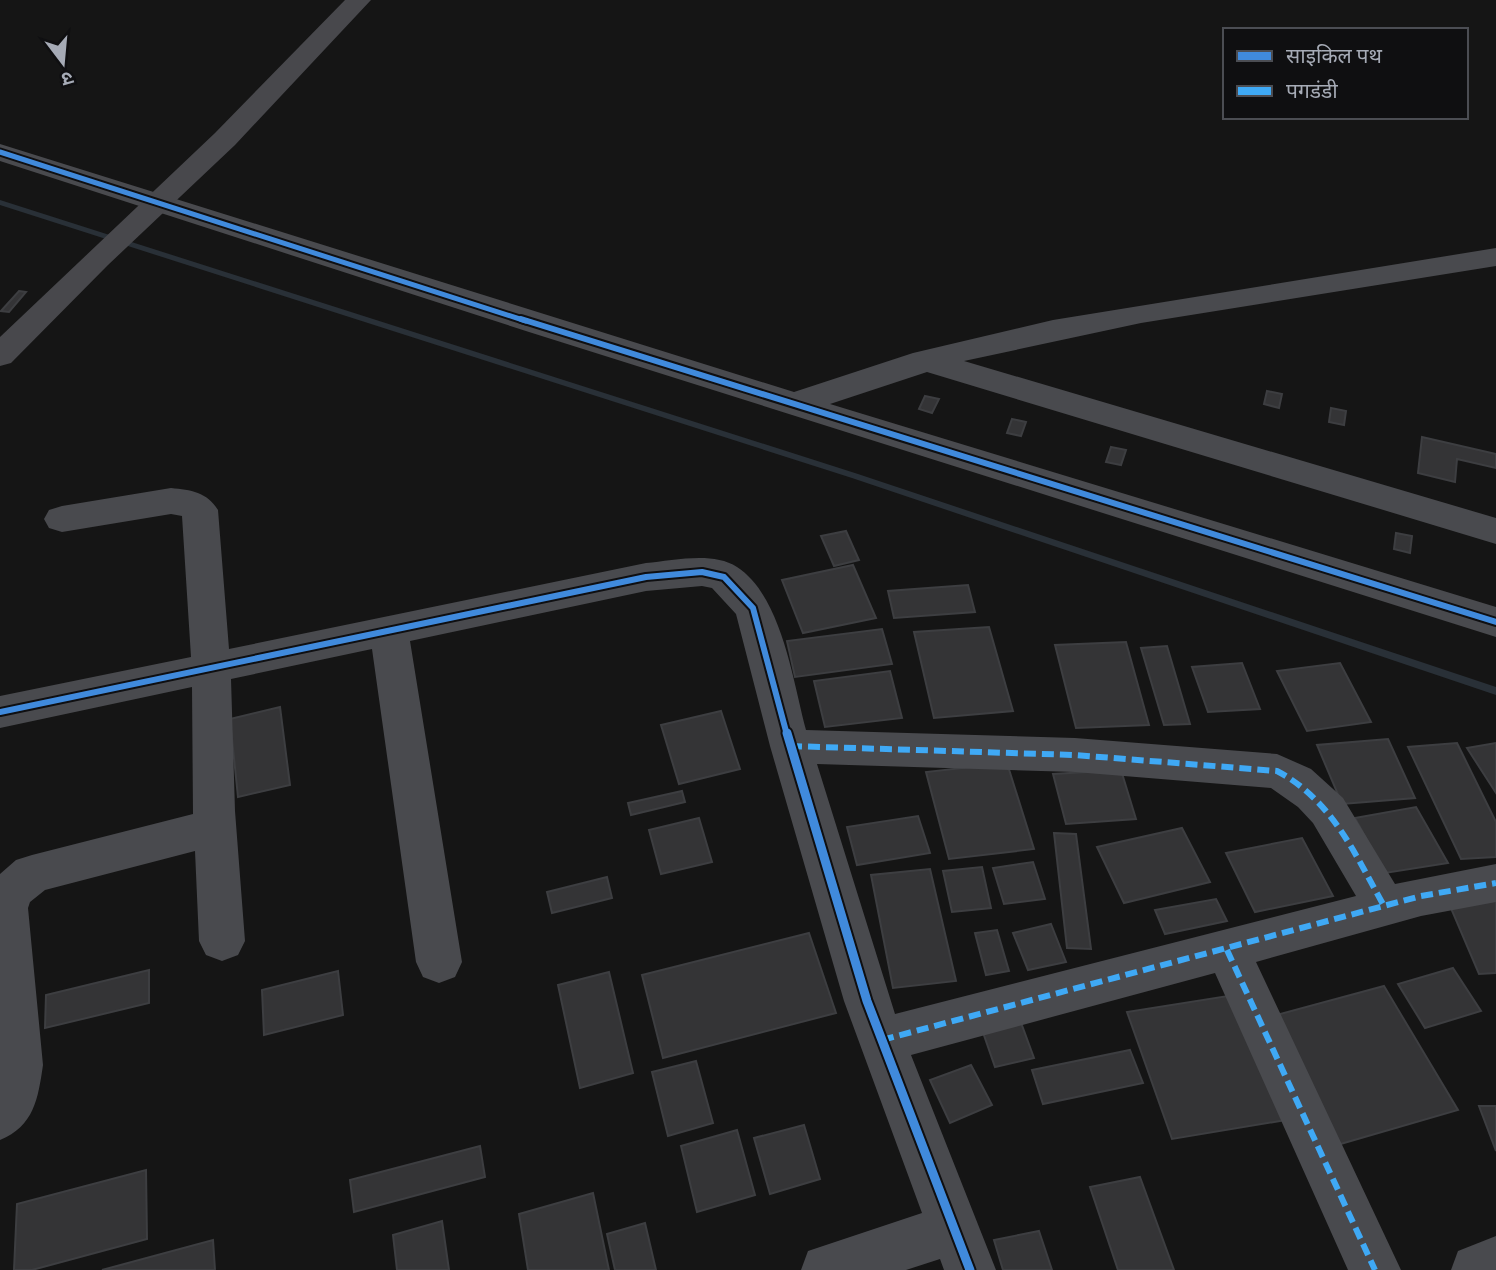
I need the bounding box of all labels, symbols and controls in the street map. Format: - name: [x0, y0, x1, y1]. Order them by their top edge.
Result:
- north arrow: [28, 28, 98, 98]
- legend: [1223, 28, 1468, 119]
- text: साइकिल पथ: [1286, 41, 1382, 70]
- text: उ: [58, 65, 77, 94]
- text: पगडंडी: [1286, 76, 1338, 105]

